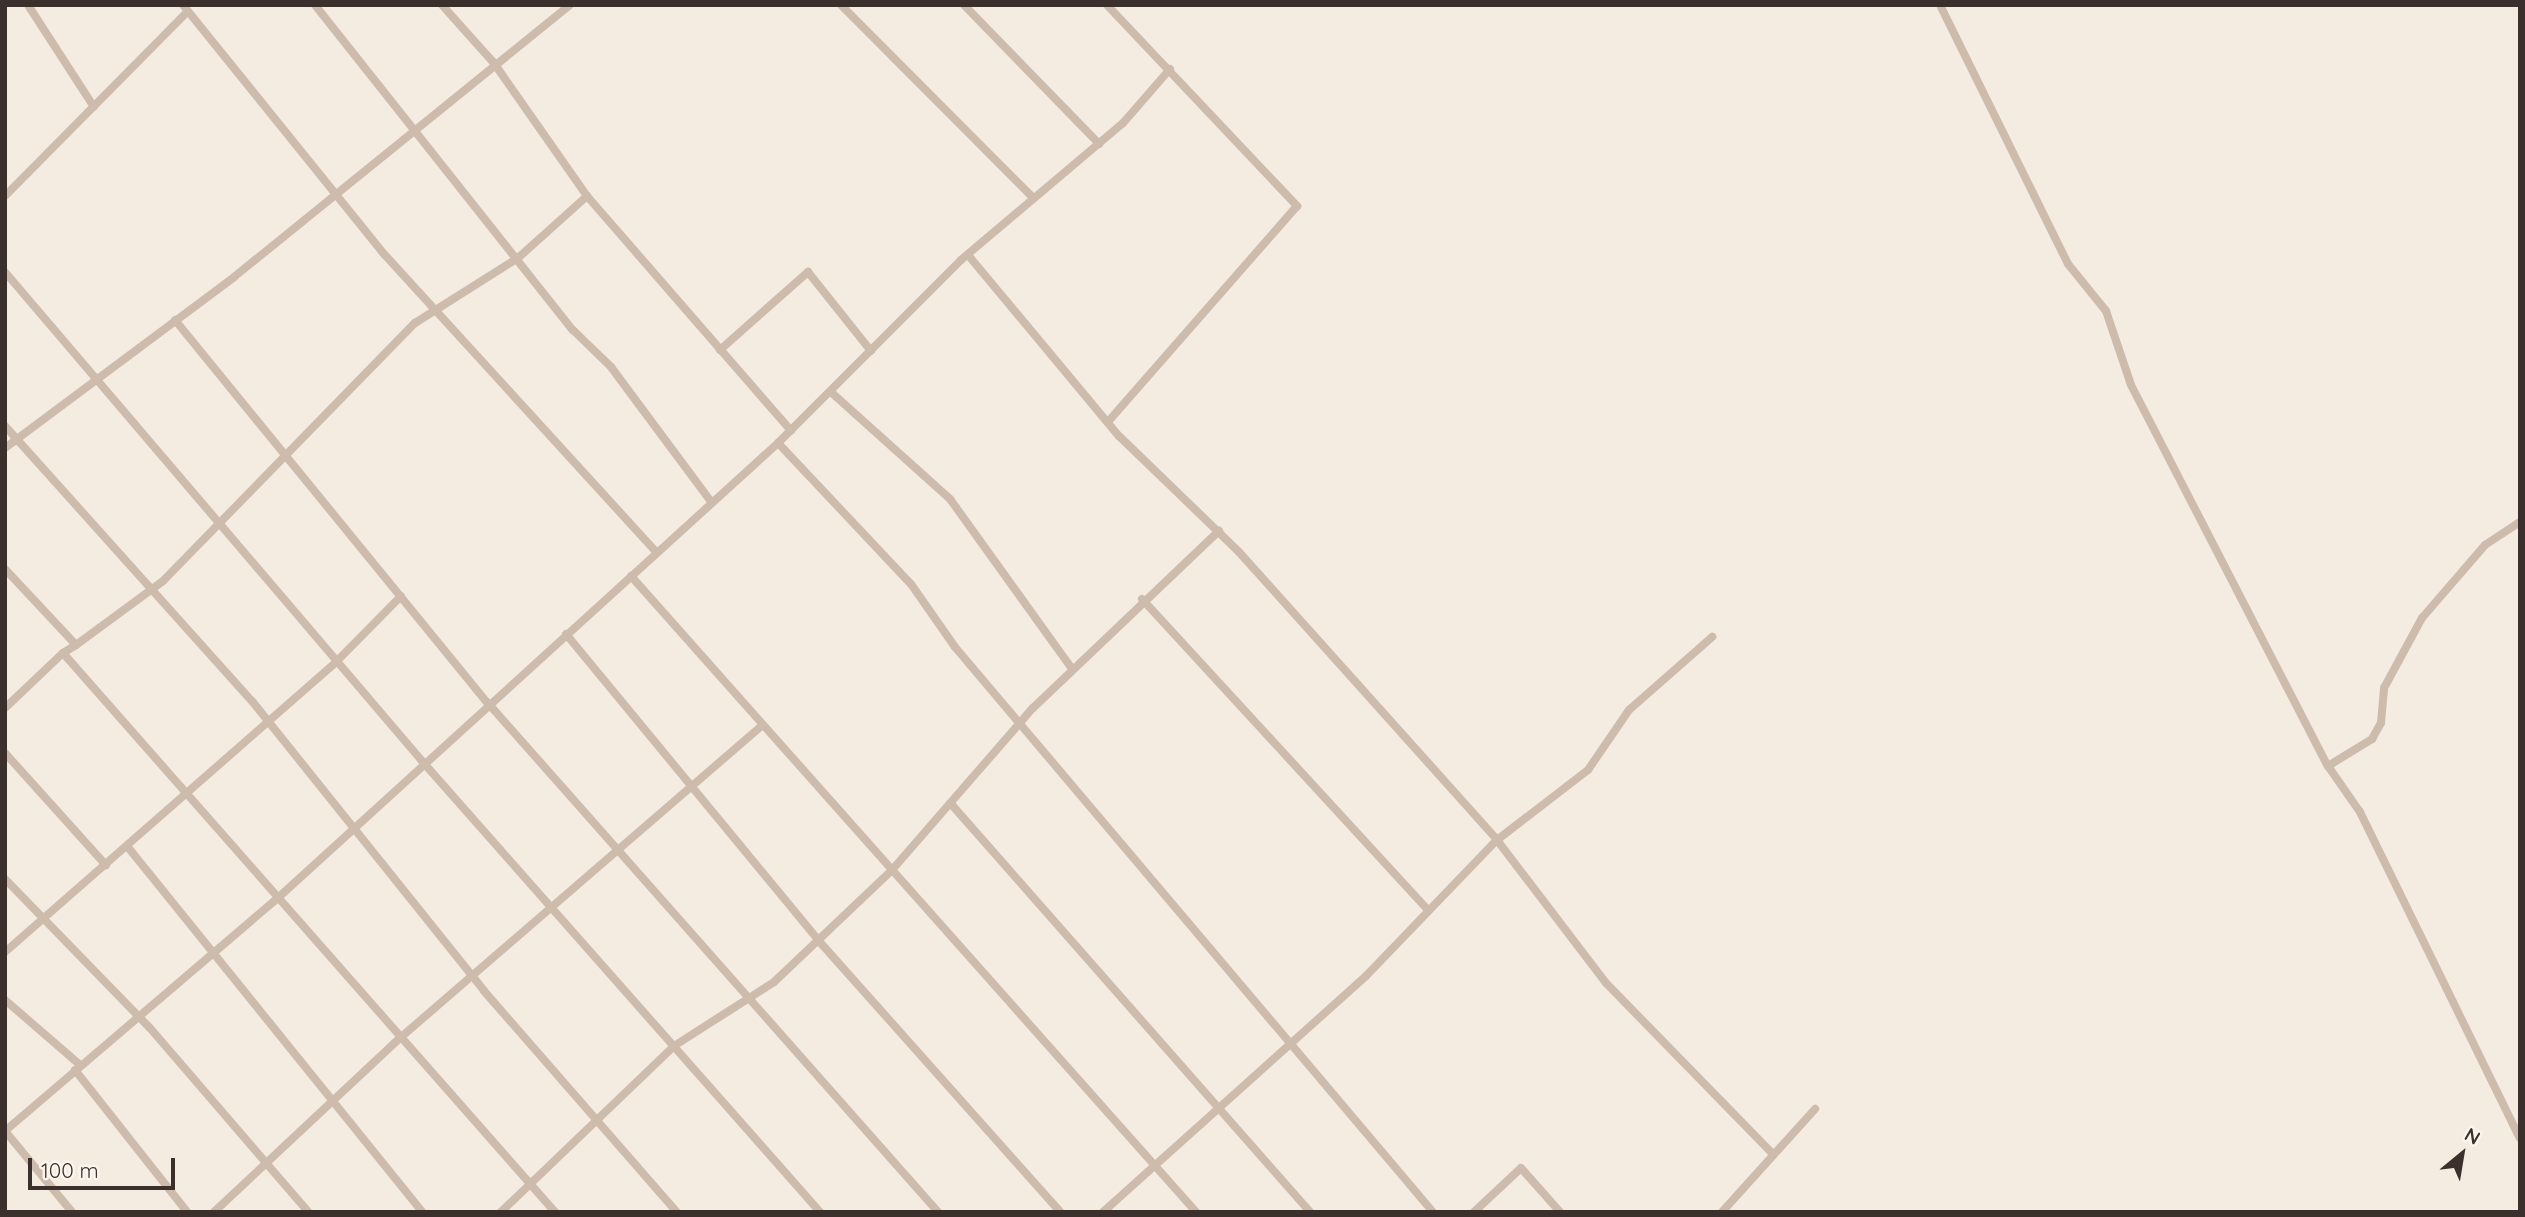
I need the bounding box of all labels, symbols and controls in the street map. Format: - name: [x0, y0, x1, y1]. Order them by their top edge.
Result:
- north arrow: [2427, 1119, 2497, 1189]
- text: N: [2460, 1122, 2485, 1150]
- scale bar: [32, 1144, 178, 1188]
- text: 100 m: [41, 1157, 99, 1183]

